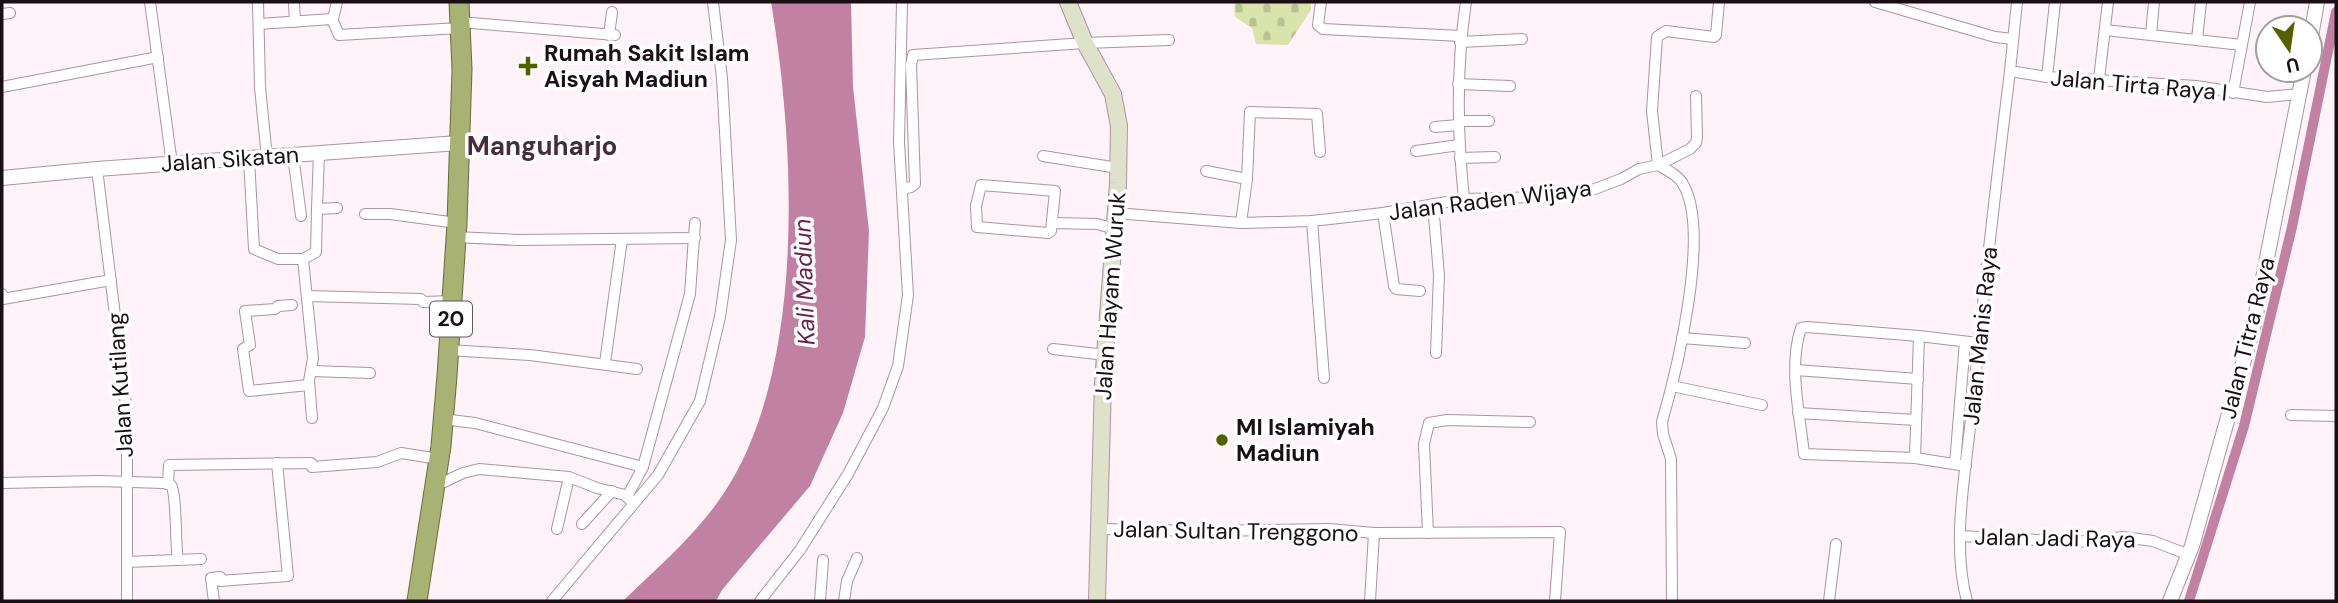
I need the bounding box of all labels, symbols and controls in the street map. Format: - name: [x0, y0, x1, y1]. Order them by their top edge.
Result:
- north arrow: [2254, 14, 2324, 84]
- place label: Rumah Sakit Islam Aisyah Madiun: [544, 38, 750, 94]
- text: U: [2284, 51, 2302, 79]
- marker: Rumah Sakit Islam Aisyah Madiun: [518, 56, 538, 76]
- street label: Jalan Tirta Raya I: [2049, 62, 2229, 108]
- district label: Manguharjo: [467, 129, 617, 163]
- street label: Jalan Sikatan: [160, 139, 300, 179]
- street label: Jalan Raden Wijaya: [1387, 173, 1593, 227]
- street label: Jalan Hayam Wuruk: [1088, 191, 1132, 401]
- water label: Kali Madiun: [786, 218, 822, 346]
- street label: Jalan Manis Raya: [1956, 245, 2004, 427]
- street label: Jalan Titra Raya: [2212, 254, 2282, 422]
- road number: 20: [430, 302, 472, 336]
- street label: Jalan Kutilang: [100, 311, 140, 459]
- place label: MI Islamiyah Madiun: [1236, 412, 1375, 468]
- marker: MI Islamiyah Madiun: [1214, 432, 1230, 448]
- street label: Jalan Sultan Trenggono: [1113, 514, 1359, 548]
- street label: Jalan Jadi Raya: [1974, 522, 2136, 554]

